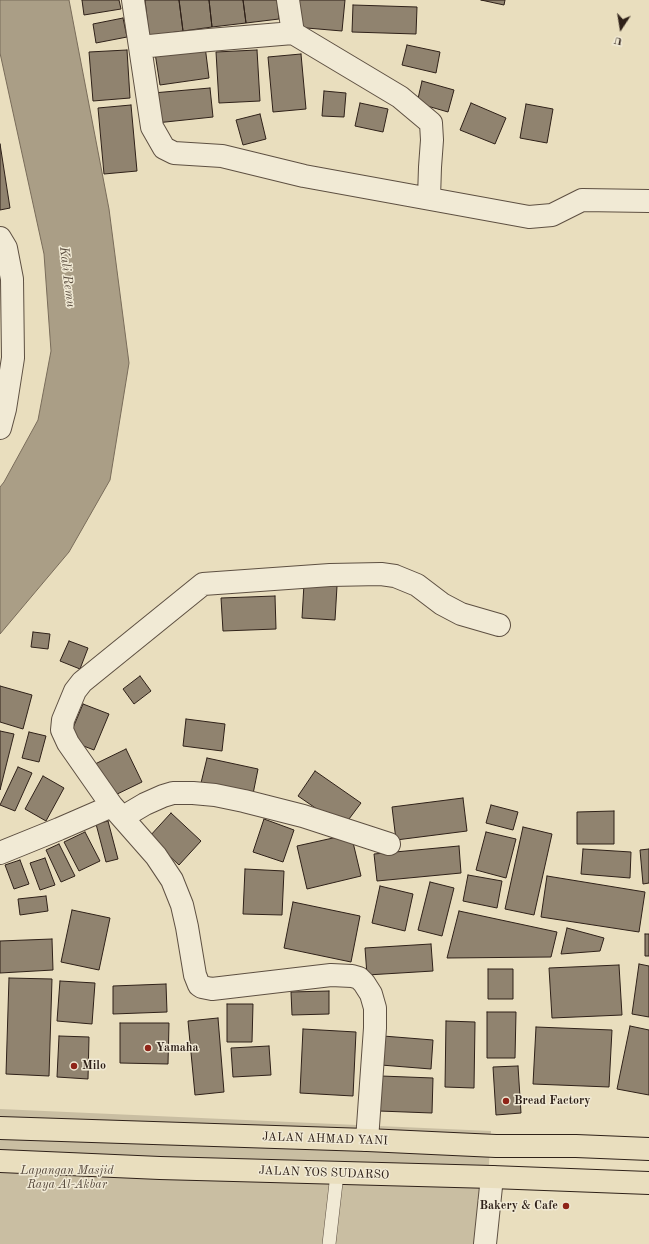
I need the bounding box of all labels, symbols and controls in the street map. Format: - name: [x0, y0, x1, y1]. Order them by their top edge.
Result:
- north arrow: [601, 8, 641, 48]
- text: U: [613, 34, 624, 47]
- water label: Kali Remu: [56, 246, 78, 308]
- place label: Yamaha: [156, 1041, 199, 1055]
- marker: Yamaha: [143, 1043, 153, 1053]
- place label: Milo: [82, 1059, 106, 1073]
- marker: Milo: [69, 1061, 79, 1071]
- place label: Bread Factory: [514, 1094, 591, 1108]
- marker: Bread Factory: [501, 1096, 511, 1106]
- street label: JALAN AHMAD YANI: [262, 1130, 388, 1148]
- park label: Lapangan Masjid Raya Al-Akbar: [20, 1164, 114, 1192]
- street label: JALAN YOS SUDARSO: [258, 1164, 390, 1182]
- place label: Bakery & Cafe: [479, 1199, 558, 1213]
- marker: Bakery & Cafe: [561, 1201, 571, 1211]

